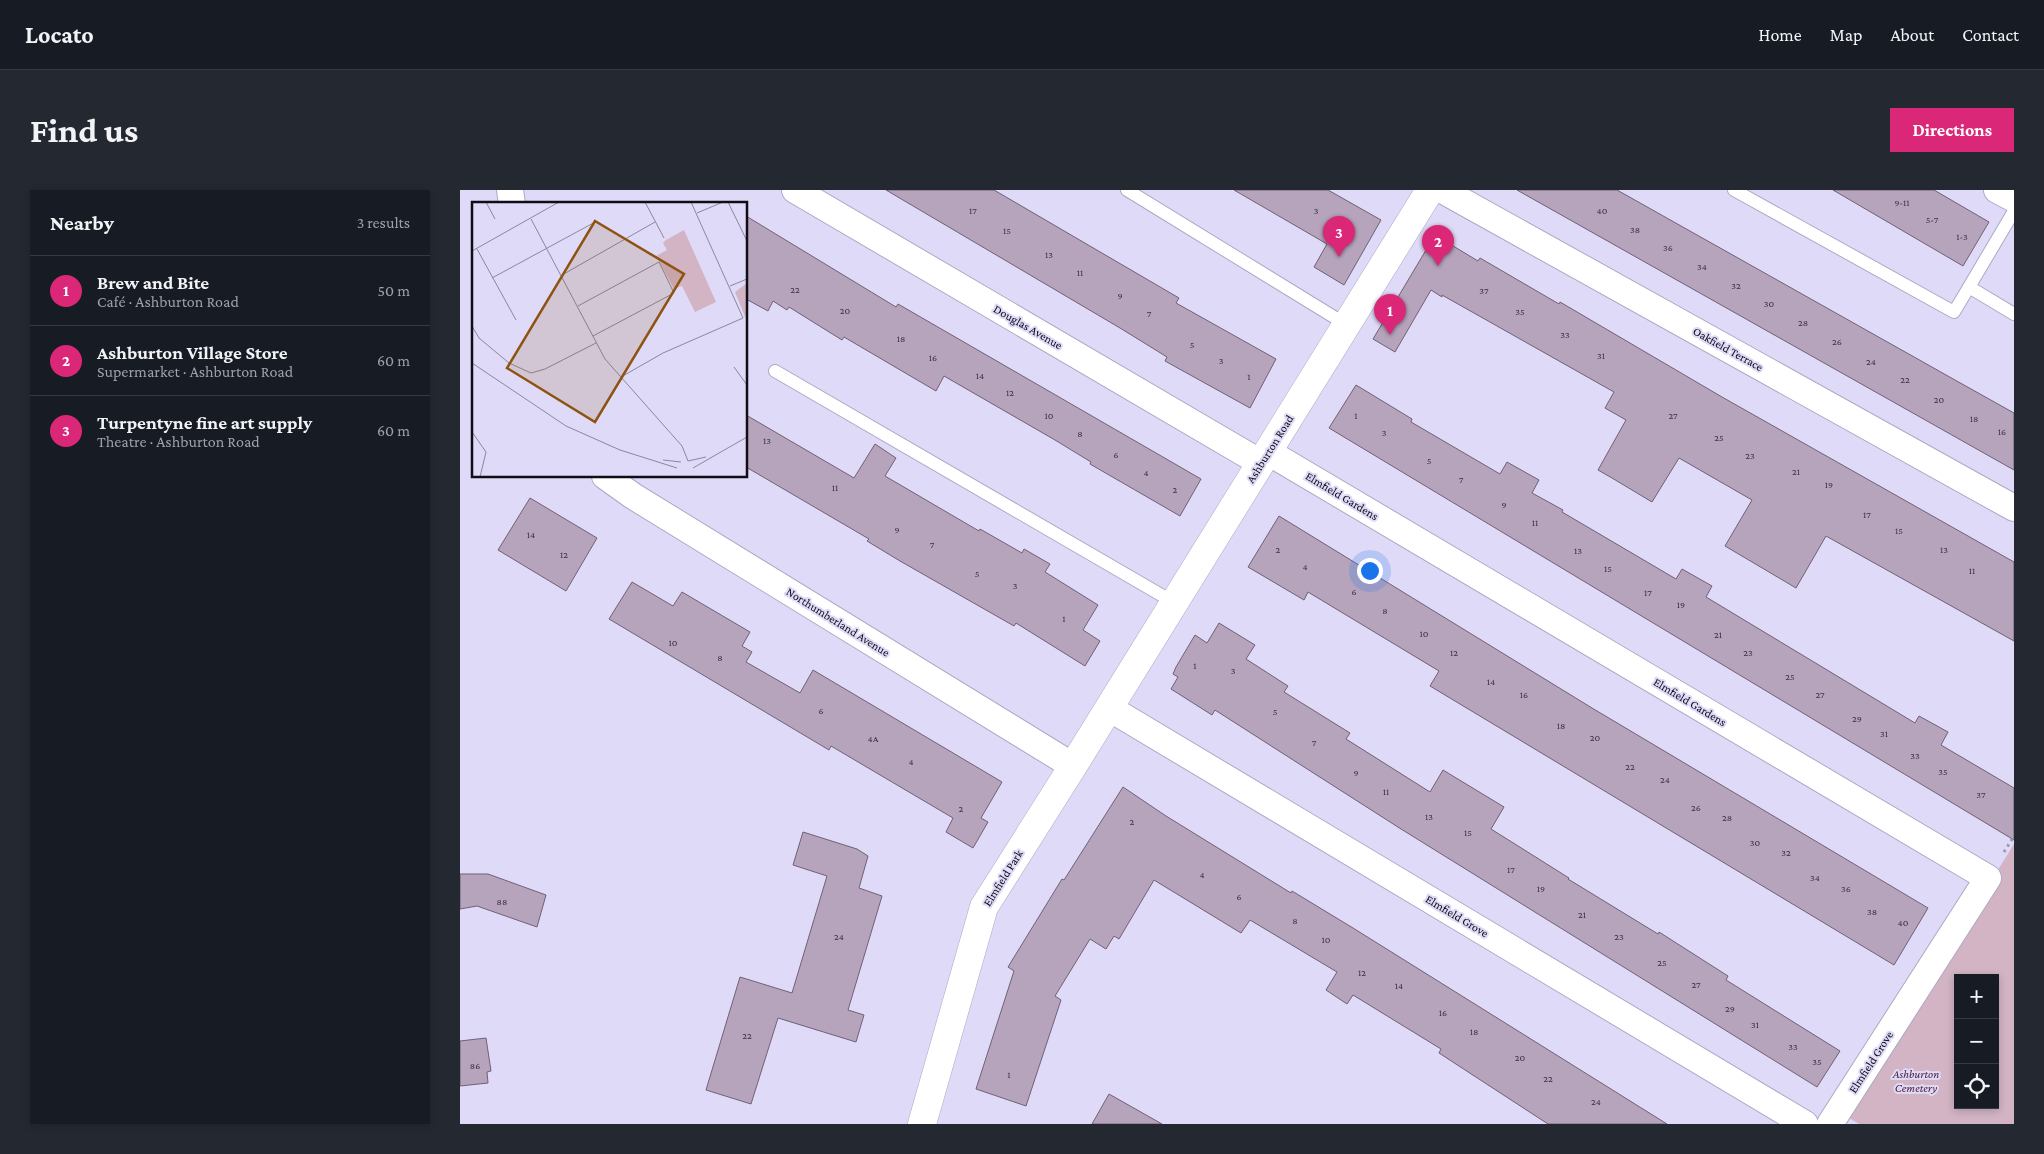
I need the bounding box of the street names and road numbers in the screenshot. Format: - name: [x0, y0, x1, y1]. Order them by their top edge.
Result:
- street label: Douglas Avenue: [991, 302, 1065, 352]
- street label: Oakfield Terrace: [1690, 324, 1766, 374]
- street label: Ashburton Road: [1243, 412, 1297, 486]
- street label: Elmfield Gardens: [1303, 469, 1381, 523]
- street label: Northumberland Avenue: [784, 584, 892, 660]
- street label: Elmfield Gardens: [1651, 675, 1729, 729]
- street label: Elmfield Park: [980, 847, 1026, 909]
- street label: Elmfield Grove: [1423, 892, 1491, 940]
- street label: Elmfield Grove: [1846, 1028, 1896, 1096]

